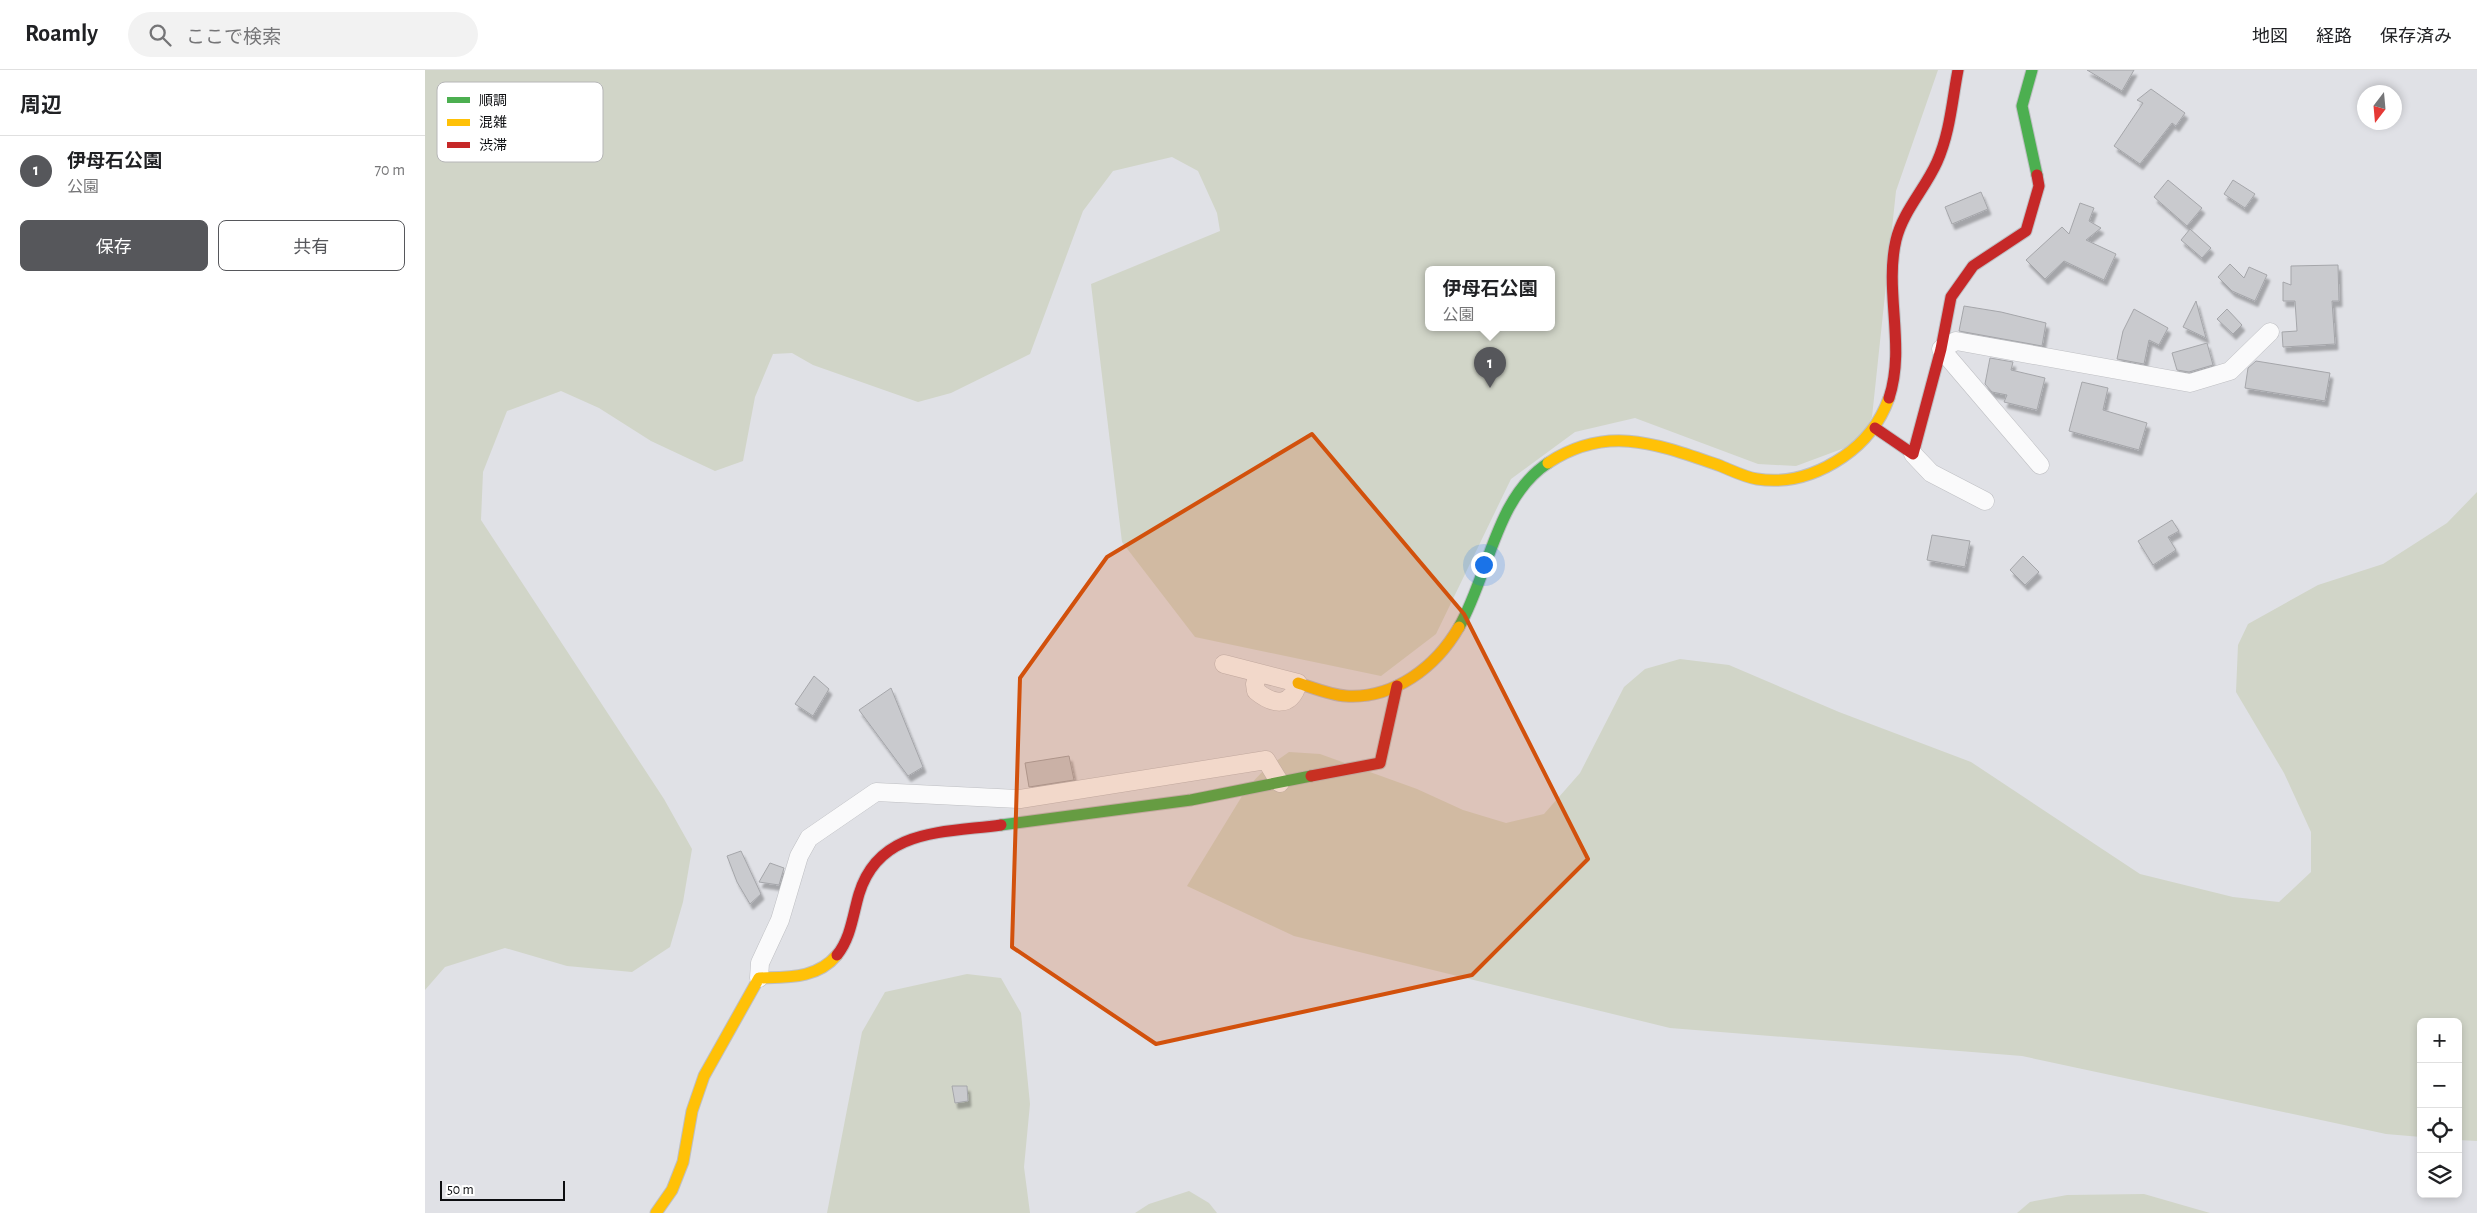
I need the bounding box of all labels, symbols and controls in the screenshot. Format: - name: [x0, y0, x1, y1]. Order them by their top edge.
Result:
- search box: [128, 12, 478, 57]
- icon: search: [146, 21, 174, 49]
- text: Roamly: [25, 22, 98, 46]
- text: ここで検索: [186, 28, 281, 47]
- text: 地図: [2252, 28, 2288, 46]
- text: 経路: [2316, 28, 2352, 46]
- text: 保存済み: [2380, 28, 2452, 46]
- legend: [437, 82, 603, 162]
- north arrow: [2357, 85, 2402, 130]
- text: 順調: [479, 94, 507, 108]
- text: 周辺: [20, 95, 62, 116]
- text: 混雑: [479, 114, 507, 130]
- text: 渋滞: [479, 138, 507, 153]
- text: 伊母石公園: [67, 152, 162, 171]
- text: 1: [33, 162, 39, 178]
- text: 70 m: [374, 162, 405, 178]
- text: 公園: [67, 179, 99, 195]
- button: 保存: [20, 220, 208, 271]
- button: 共有: [218, 220, 405, 271]
- popup: [1425, 266, 1555, 331]
- text: 伊母石公園: [1442, 280, 1538, 299]
- text: 公園: [1442, 307, 1475, 323]
- pin: 1: [1474, 347, 1506, 388]
- your location: [1471, 552, 1497, 578]
- map controls: [2417, 1018, 2462, 1198]
- button: +: [2417, 1018, 2462, 1063]
- button: −: [2417, 1063, 2462, 1108]
- button: locate: [2417, 1108, 2462, 1153]
- button: layers: [2417, 1153, 2462, 1198]
- scale bar: [440, 1178, 565, 1201]
- text: 50 m: [447, 1183, 474, 1197]

